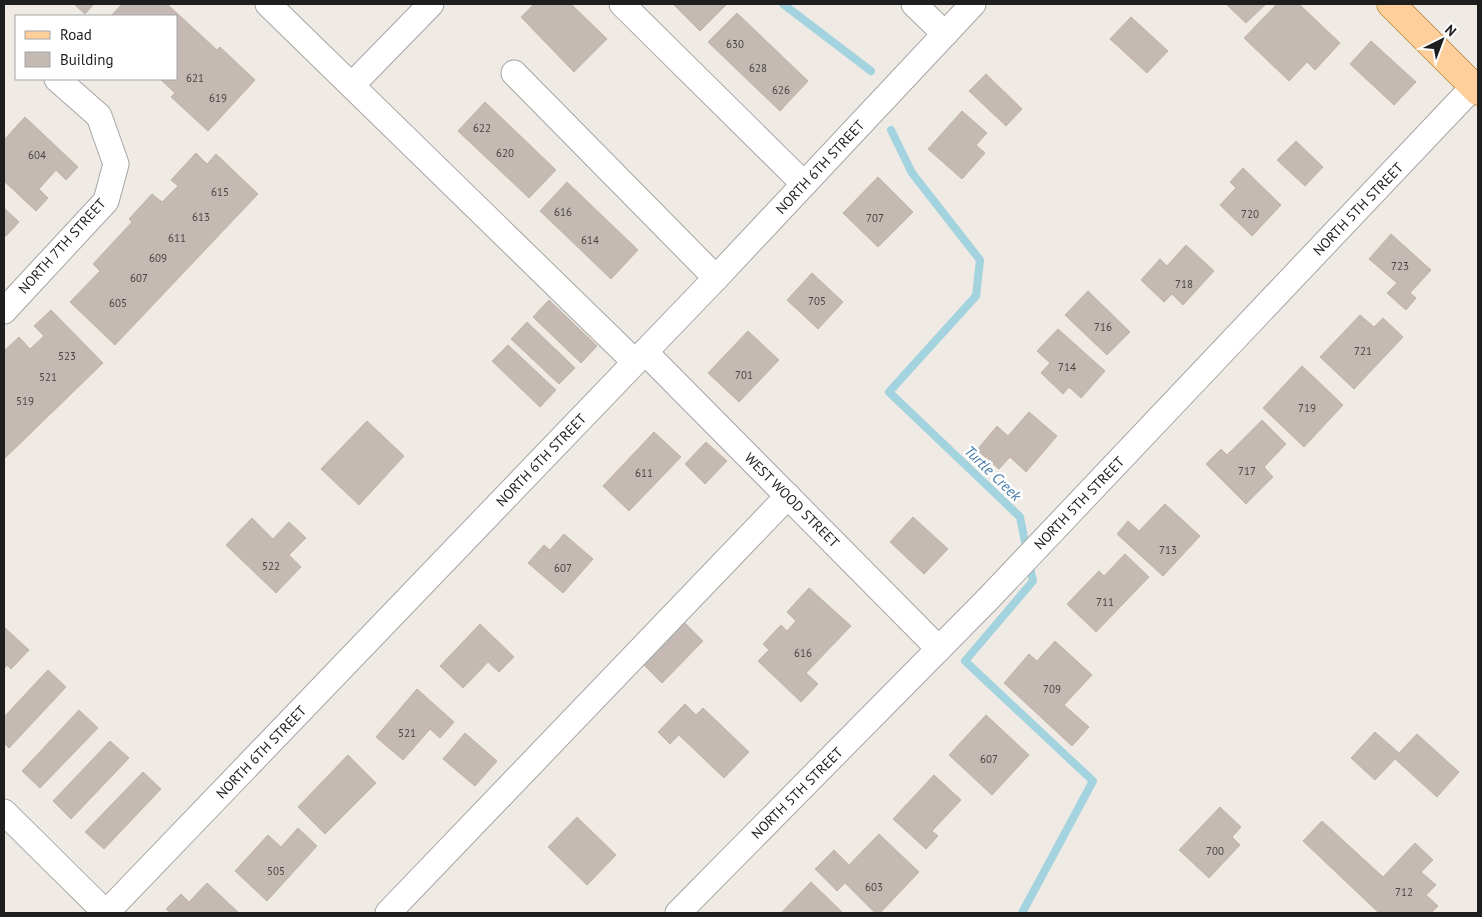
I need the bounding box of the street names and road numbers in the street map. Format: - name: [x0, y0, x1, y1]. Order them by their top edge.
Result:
- street label: NORTH 6TH STREET: [772, 116, 868, 218]
- street label: NORTH 5TH STREET: [1309, 159, 1407, 259]
- street label: NORTH 7TH STREET: [14, 194, 110, 297]
- street label: NORTH 6TH STREET: [492, 410, 590, 510]
- street label: WEST WOOD STREET: [741, 449, 843, 551]
- street label: NORTH 5TH STREET: [1030, 453, 1128, 553]
- street label: NORTH 6TH STREET: [212, 702, 310, 802]
- street label: NORTH 5TH STREET: [747, 743, 847, 843]

